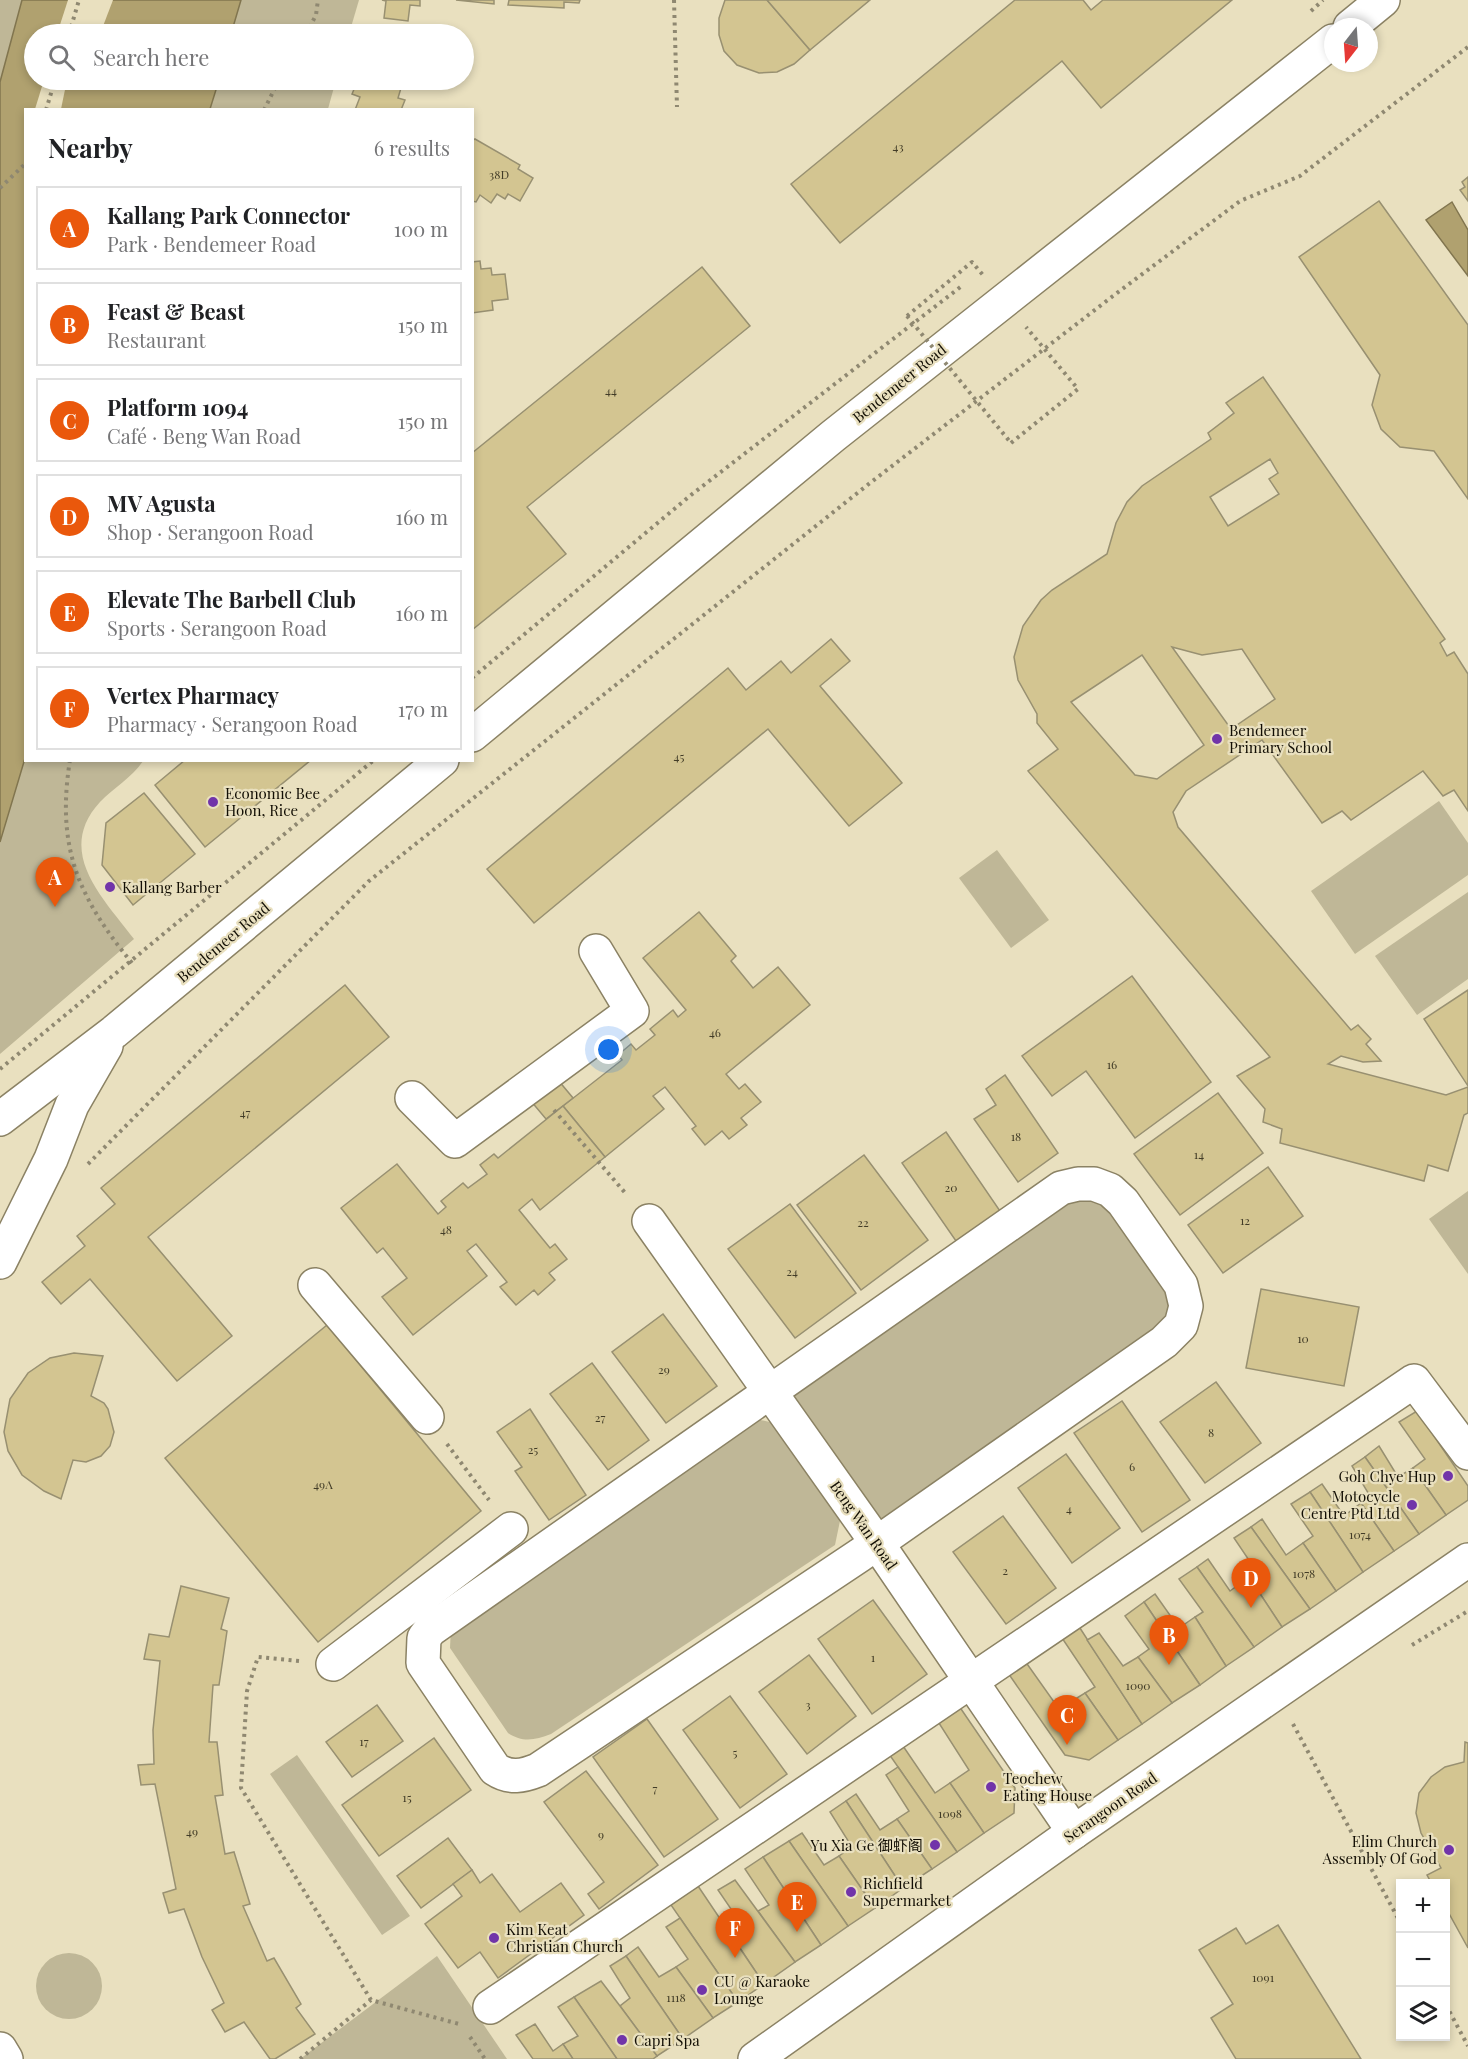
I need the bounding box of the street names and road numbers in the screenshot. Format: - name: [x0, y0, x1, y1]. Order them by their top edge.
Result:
- street label: Bendemeer Road: [848, 339, 950, 427]
- street label: Bendemeer Road: [173, 897, 274, 987]
- street label: Beng Wan Road: [826, 1477, 902, 1574]
- street label: Serangoon Road: [1059, 1767, 1161, 1847]

